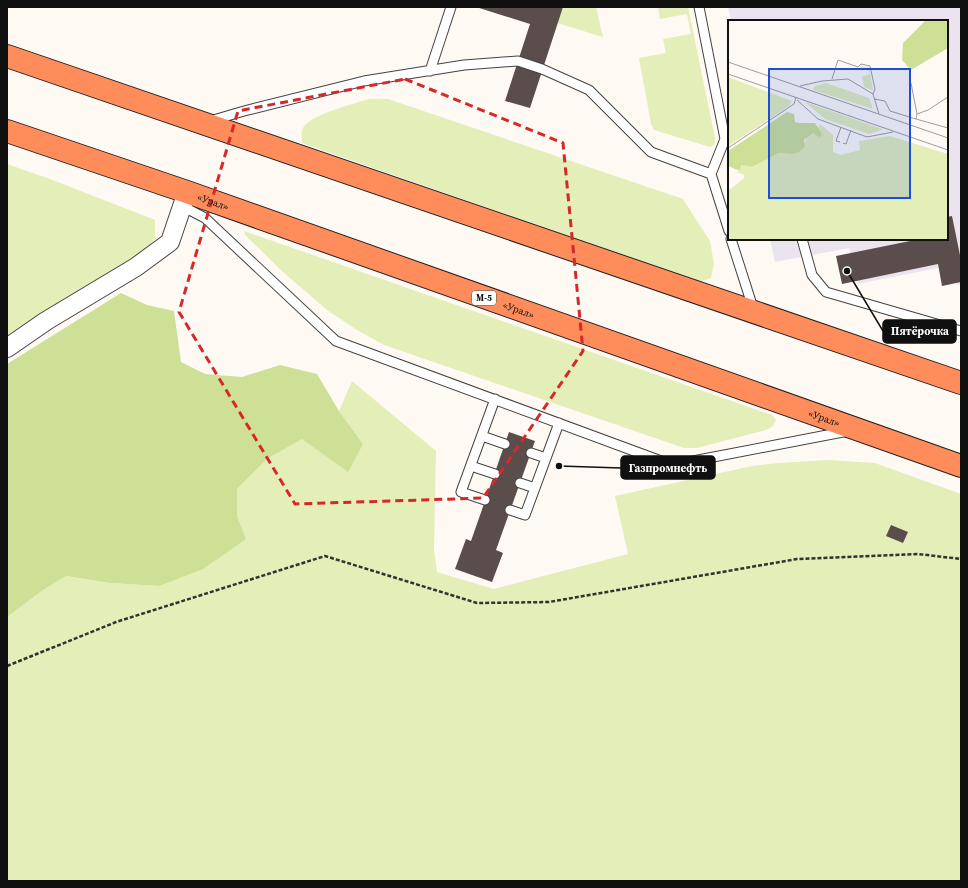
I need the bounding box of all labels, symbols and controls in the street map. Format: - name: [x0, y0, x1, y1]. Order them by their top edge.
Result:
- inset map: [728, 20, 948, 240]
- street label: «Урал»: [196, 190, 231, 213]
- road number: М-5: [472, 291, 496, 305]
- street label: «Урал»: [501, 298, 536, 321]
- callout: Пятёрочка: [883, 320, 956, 343]
- text: Пятёрочка: [891, 324, 949, 339]
- street label: «Урал»: [807, 407, 841, 430]
- callout: Газпромнефть: [621, 456, 715, 479]
- text: Газпромнефть: [629, 461, 707, 476]

